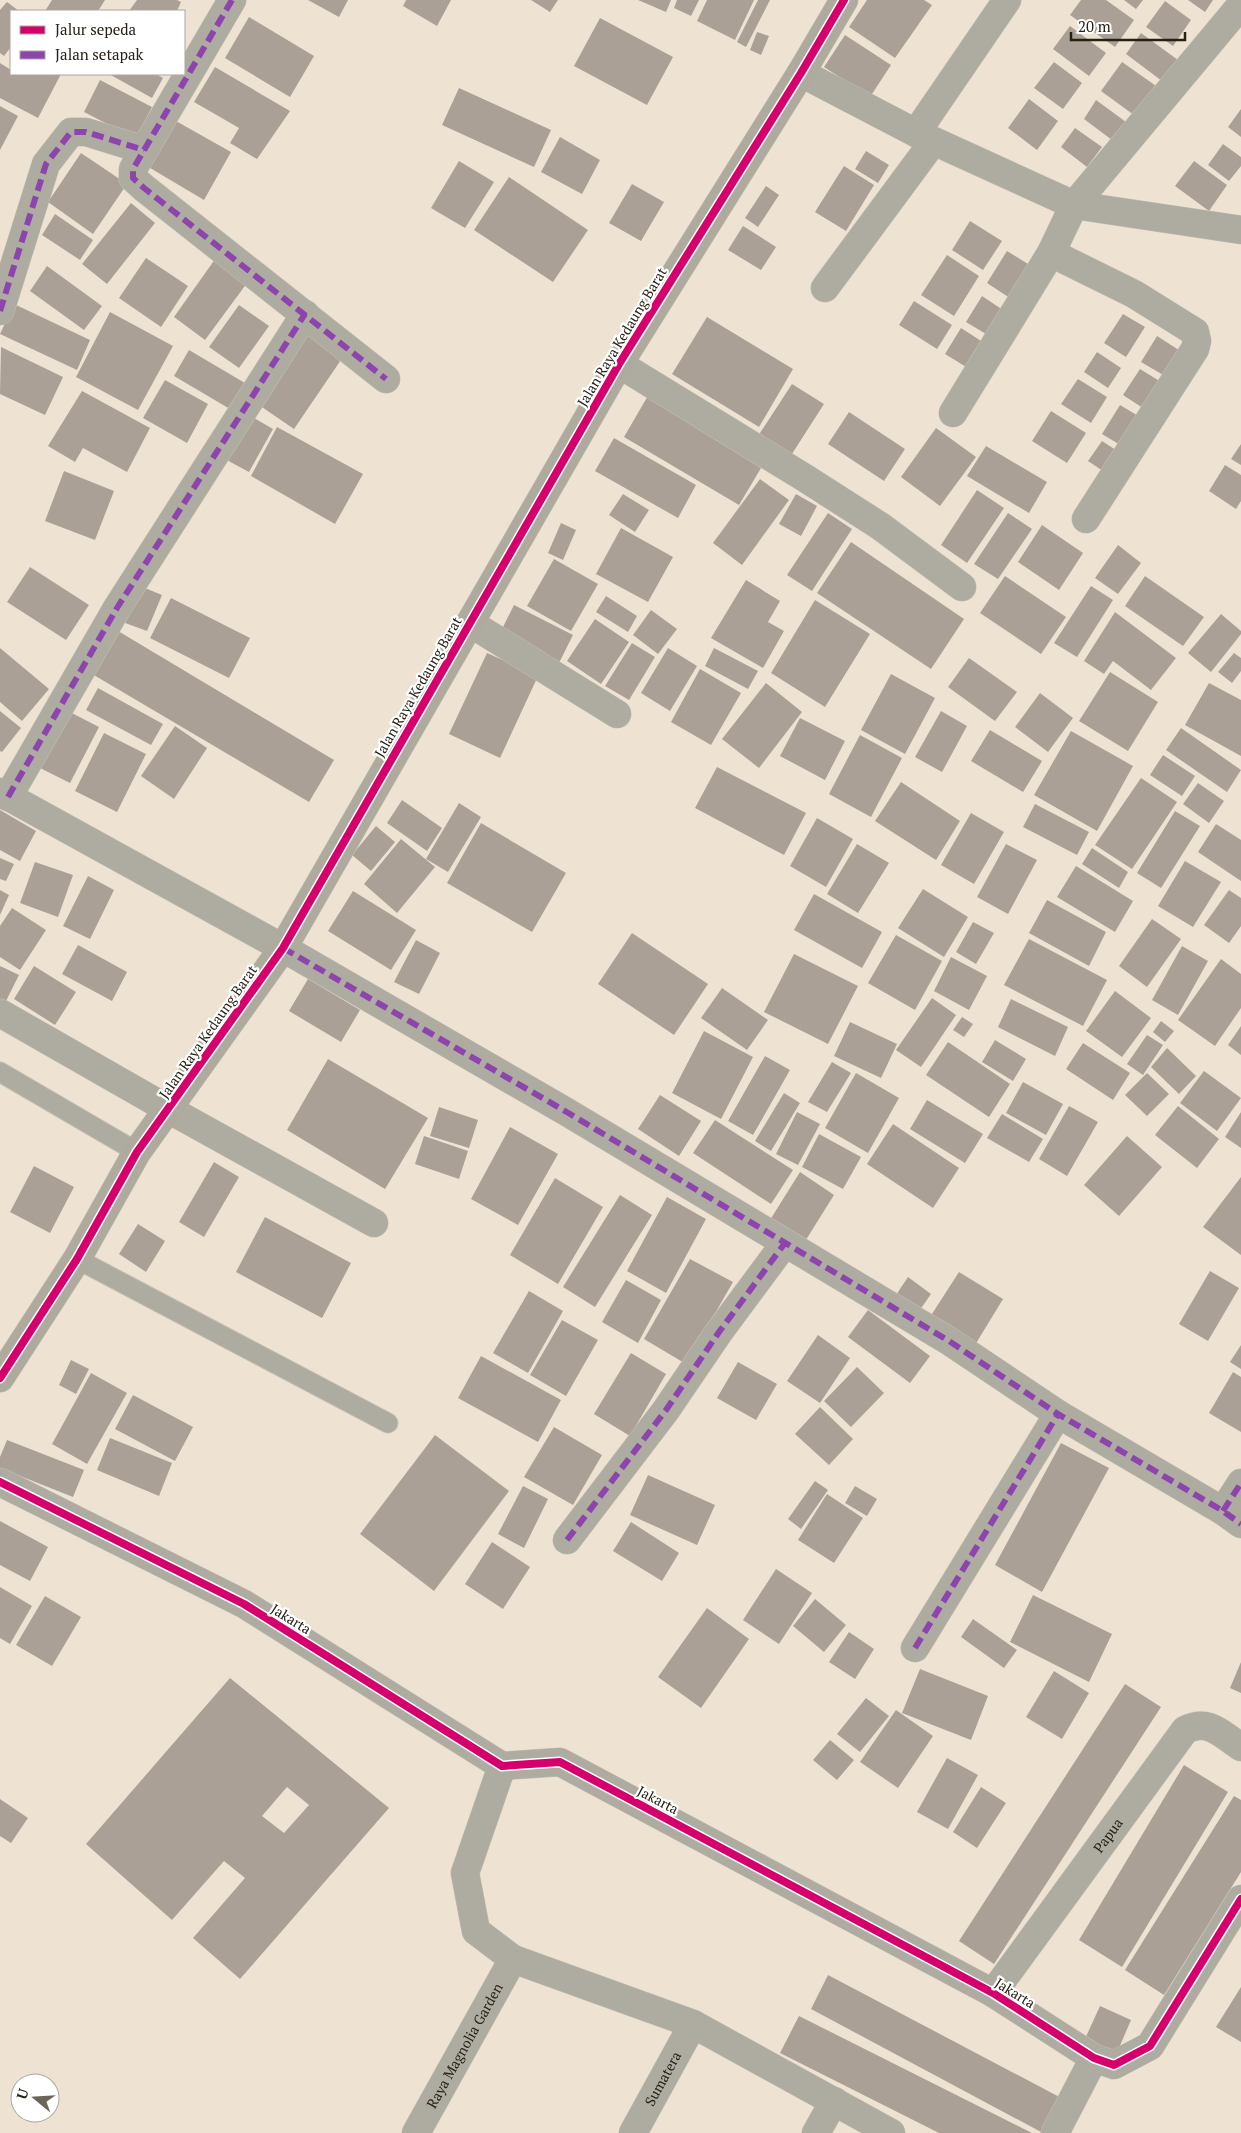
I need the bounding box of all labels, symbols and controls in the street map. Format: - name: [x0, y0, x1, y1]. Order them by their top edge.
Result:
- legend: [10, 10, 185, 75]
- scale bar: [1071, 10, 1185, 42]
- text: 20 m: [1078, 16, 1111, 36]
- text: Jalur sepeda: [55, 19, 137, 39]
- text: Jalan setapak: [55, 44, 144, 64]
- street label: Jalan Raya Kedaung Barat: [572, 263, 671, 410]
- street label: Jalan Raya Kedaung Barat: [370, 612, 466, 760]
- street label: Jalan Raya Kedaung Barat: [154, 960, 261, 1102]
- street label: Jakarta: [268, 1599, 315, 1638]
- street label: Jakarta: [634, 1781, 682, 1818]
- street label: Papua: [1089, 1814, 1127, 1856]
- street label: Jakarta: [992, 1973, 1039, 2012]
- street label: Raya Magnolia Garden: [422, 1979, 507, 2111]
- street label: Sumatera: [640, 2048, 685, 2109]
- north arrow: [10, 2073, 60, 2123]
- text: U: [12, 2086, 33, 2102]

